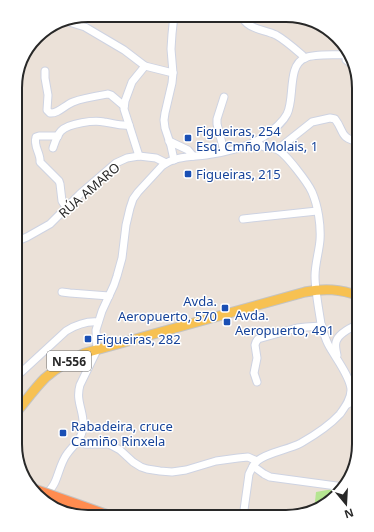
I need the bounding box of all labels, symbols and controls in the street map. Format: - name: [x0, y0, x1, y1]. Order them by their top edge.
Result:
- place label: Figueiras, 254 Esq. Cmño Molais, 1: [196, 122, 318, 155]
- marker: Figueiras, 254 Esq. Cmño Molais, 1: [183, 133, 193, 143]
- street label: RÚA AMARO: [54, 158, 124, 222]
- place label: Figueiras, 215: [196, 165, 281, 183]
- marker: Figueiras, 215: [183, 169, 193, 179]
- place label: Avda. Aeropuerto, 570: [118, 292, 217, 325]
- marker: Avda. Aeropuerto, 570: [220, 303, 230, 313]
- place label: Avda. Aeropuerto, 491: [235, 306, 334, 339]
- marker: Avda. Aeropuerto, 491: [222, 317, 232, 327]
- place label: Figueiras, 282: [96, 330, 181, 348]
- marker: Figueiras, 282: [83, 334, 93, 344]
- road number: N-556: [47, 351, 91, 371]
- place label: Rabadeira, cruce Camiño Rinxela: [71, 417, 173, 450]
- marker: Rabadeira, cruce Camiño Rinxela: [58, 428, 68, 438]
- north arrow: [326, 484, 366, 524]
- text: N: [343, 505, 356, 523]

